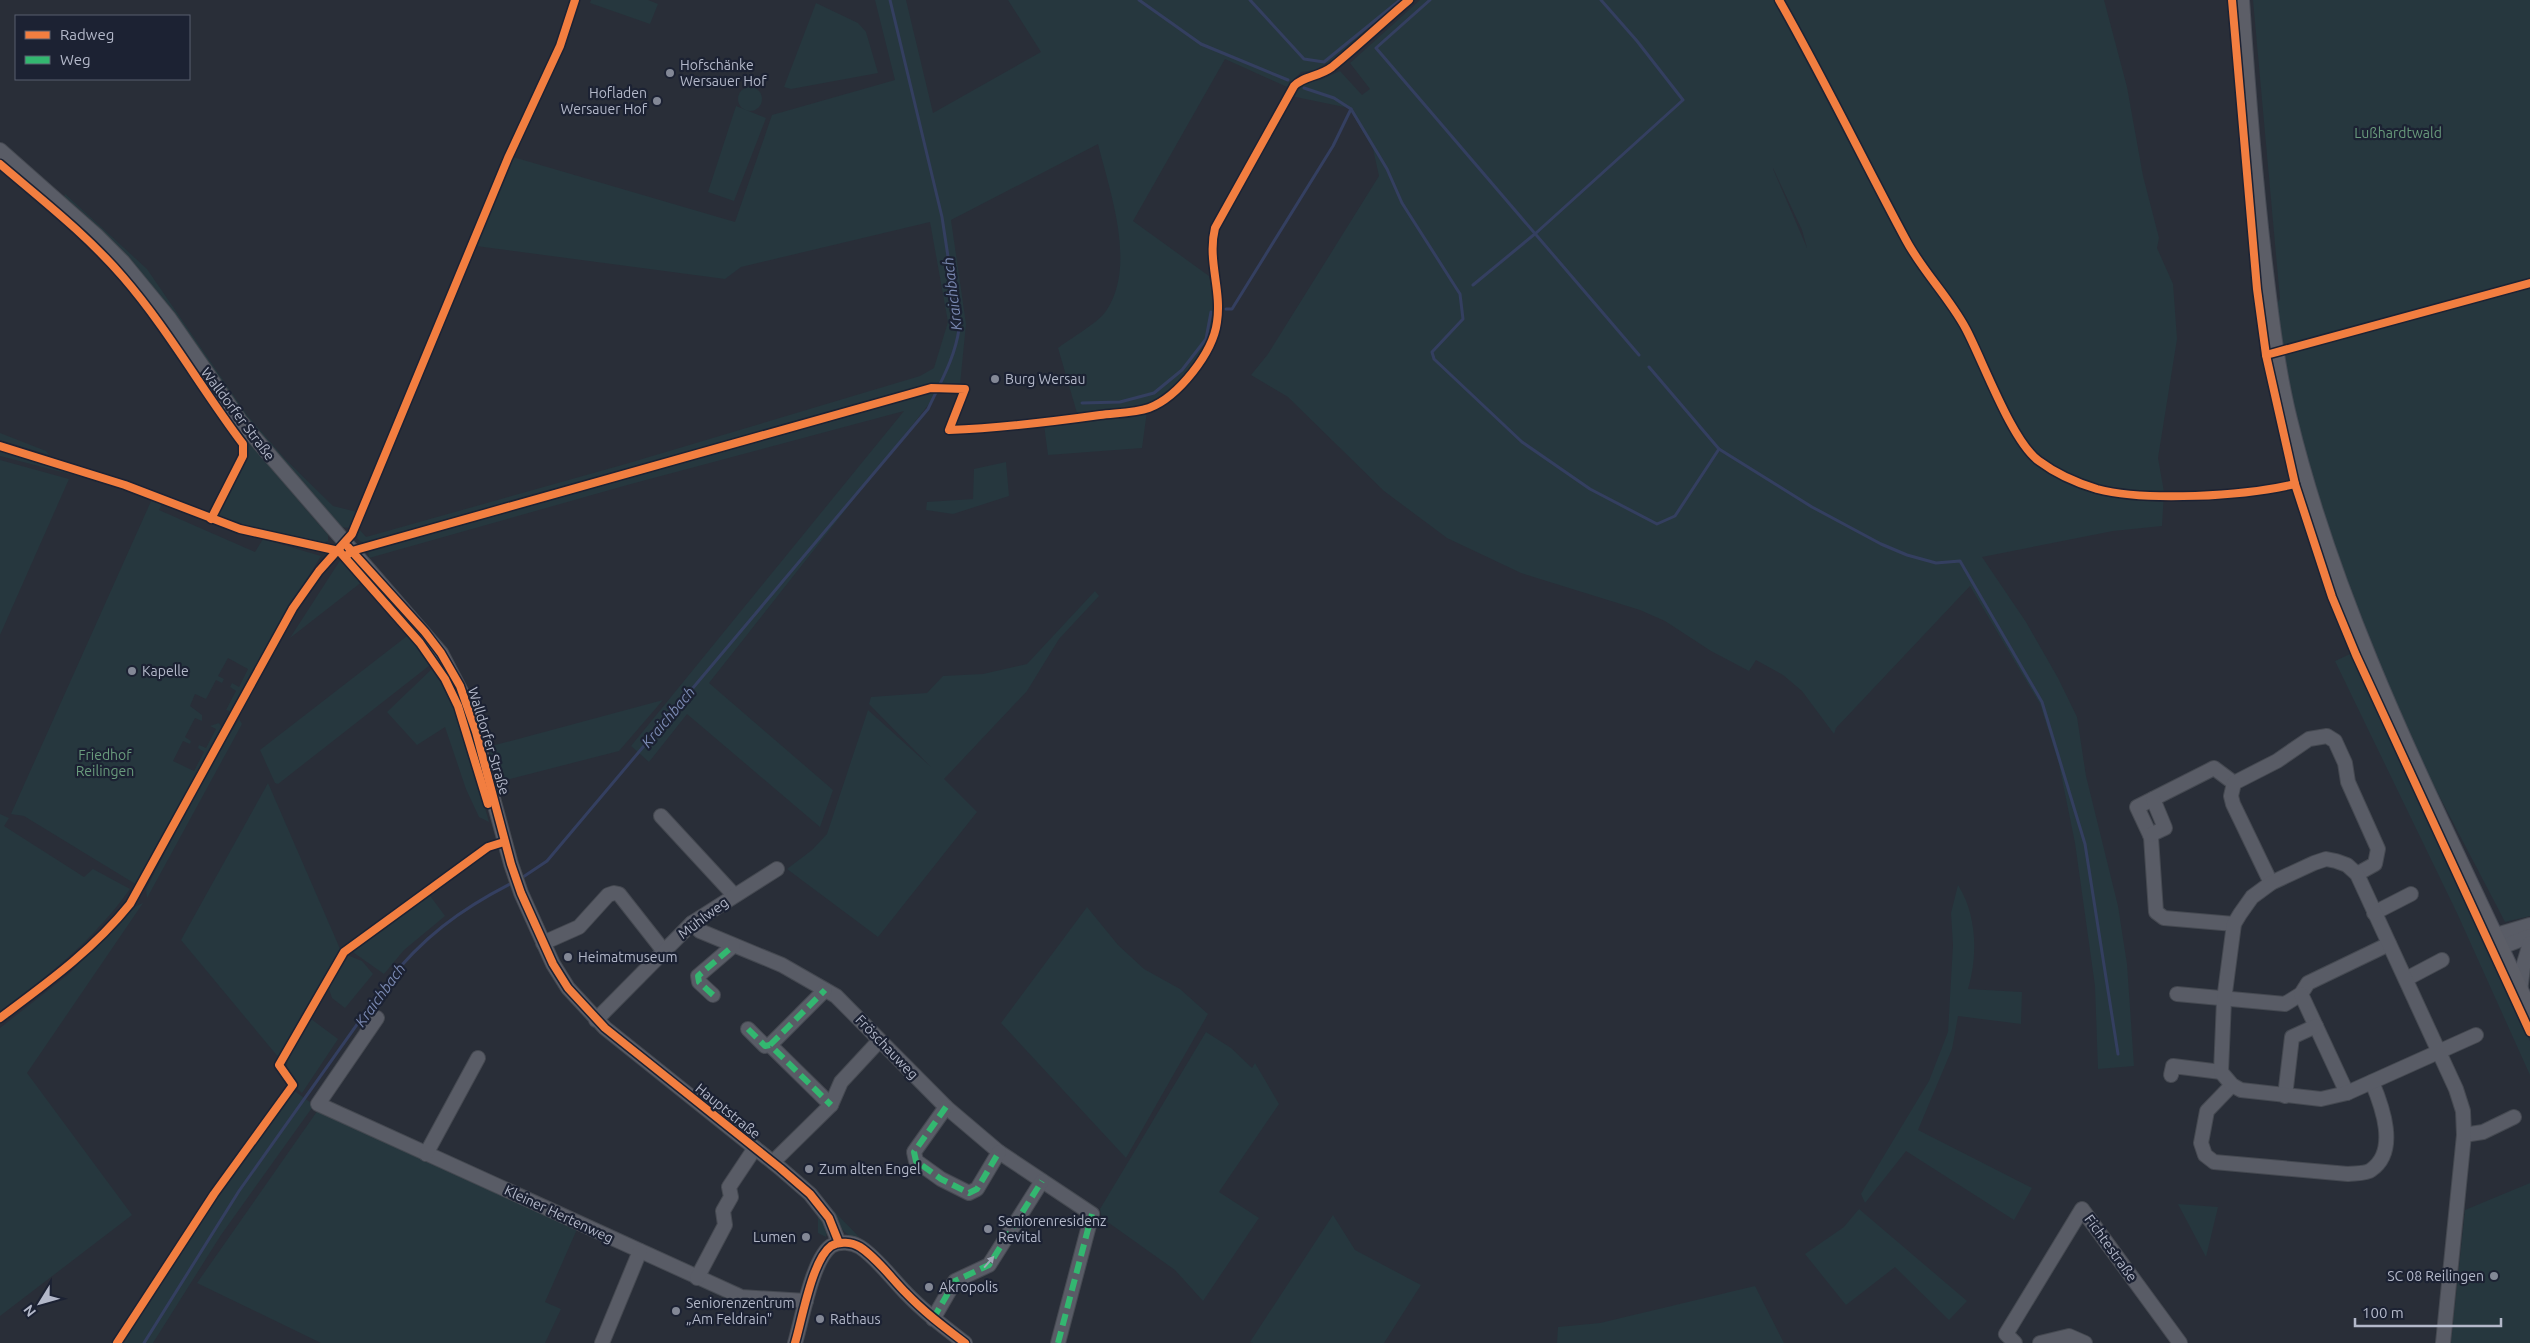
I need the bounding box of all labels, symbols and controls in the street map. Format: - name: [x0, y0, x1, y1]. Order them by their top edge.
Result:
- legend: [15, 15, 190, 80]
- text: Radweg: [60, 26, 114, 43]
- text: Weg: [60, 51, 91, 68]
- place label: Hofschänke Wersauer Hof: [680, 57, 767, 89]
- marker: Hofschänke Wersauer Hof: [664, 67, 676, 79]
- place label: Hofladen Wersauer Hof: [560, 85, 648, 117]
- marker: Hofladen Wersauer Hof: [651, 95, 663, 107]
- park label: Lußhardtwald: [2354, 125, 2442, 141]
- water label: Kraichbach: [939, 256, 965, 332]
- street label: Walldorfer Straße: [198, 364, 278, 464]
- place label: Burg Wersau: [1005, 371, 1085, 387]
- marker: Burg Wersau: [989, 373, 1001, 385]
- place label: Kapelle: [142, 663, 189, 679]
- marker: Kapelle: [126, 665, 138, 677]
- water label: Kraichbach: [638, 683, 698, 751]
- street label: Walldorfer Straße: [465, 685, 513, 797]
- park label: Friedhof Reilingen: [76, 747, 134, 779]
- street label: Mühlweg: [675, 894, 731, 942]
- place label: Heimatmuseum: [578, 949, 678, 965]
- marker: Heimatmuseum: [562, 951, 574, 963]
- water label: Kraichbach: [351, 960, 409, 1030]
- street label: Fröschauweg: [852, 1012, 922, 1082]
- street label: Hauptstraße: [692, 1080, 764, 1142]
- place label: Zum alten Engel: [819, 1161, 921, 1177]
- marker: Zum alten Engel: [803, 1163, 815, 1175]
- street label: Kleiner Hertenweg: [502, 1182, 616, 1246]
- street label: Fichtestraße: [2081, 1211, 2141, 1285]
- place label: Seniorenresidenz Revital: [998, 1213, 1107, 1245]
- marker: Seniorenresidenz Revital: [982, 1223, 994, 1235]
- place label: Lumen: [753, 1229, 796, 1245]
- marker: Lumen: [800, 1231, 812, 1243]
- one-way arrow: [984, 1256, 995, 1268]
- place label: SC 08 Reilingen: [2387, 1268, 2484, 1284]
- marker: SC 08 Reilingen: [2488, 1270, 2500, 1282]
- north arrow: [15, 1278, 65, 1328]
- place label: Akropolis: [939, 1279, 998, 1295]
- marker: Akropolis: [923, 1281, 935, 1293]
- place label: Seniorenzentrum „Am Feldrain": [686, 1295, 795, 1327]
- scale bar: [2355, 1296, 2501, 1328]
- text: N: [20, 1302, 39, 1320]
- text: 100 m: [2362, 1304, 2404, 1321]
- marker: Seniorenzentrum „Am Feldrain": [670, 1305, 682, 1317]
- place label: Rathaus: [830, 1311, 881, 1327]
- marker: Rathaus: [814, 1313, 826, 1325]

